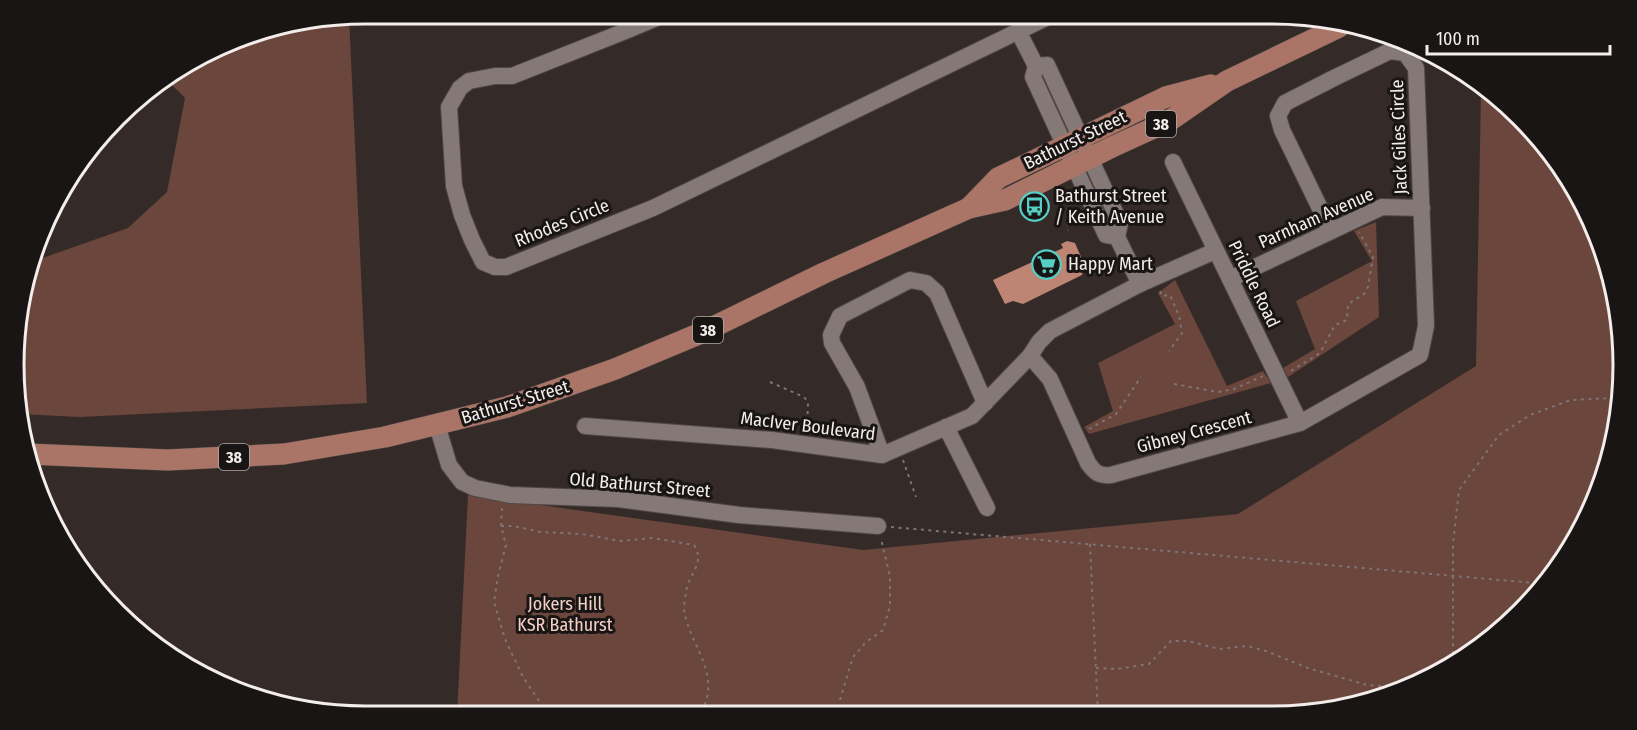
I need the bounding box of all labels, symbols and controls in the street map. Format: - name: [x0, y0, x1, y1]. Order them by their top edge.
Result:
- scale bar: [1427, 18, 1610, 56]
- text: 100 m: [1436, 28, 1480, 50]
- street label: Jack Giles Circle: [1386, 79, 1412, 195]
- street label: Bathurst Street: [1020, 106, 1130, 174]
- road number: 38: [1146, 111, 1176, 137]
- street label: Parnham Avenue: [1255, 183, 1377, 253]
- place label: Bathurst Street / Keith Avenue: [1055, 185, 1167, 228]
- bus stop icon: Bathurst Street / Keith Avenue: [1018, 190, 1050, 222]
- street label: Rhodes Circle: [512, 194, 613, 252]
- street label: Priddle Road: [1223, 237, 1285, 331]
- supermarket icon: Happy Mart: [1031, 248, 1063, 280]
- place label: Happy Mart: [1068, 253, 1153, 275]
- road number: 38: [693, 317, 723, 343]
- street label: Bathurst Street: [458, 375, 572, 429]
- street label: Gibney Crescent: [1134, 406, 1254, 458]
- street label: MacIver Boulevard: [739, 407, 877, 445]
- road number: 38: [219, 444, 249, 470]
- street label: Old Bathurst Street: [569, 468, 711, 502]
- park label: Jokers Hill KSR Bathurst: [517, 593, 613, 636]

